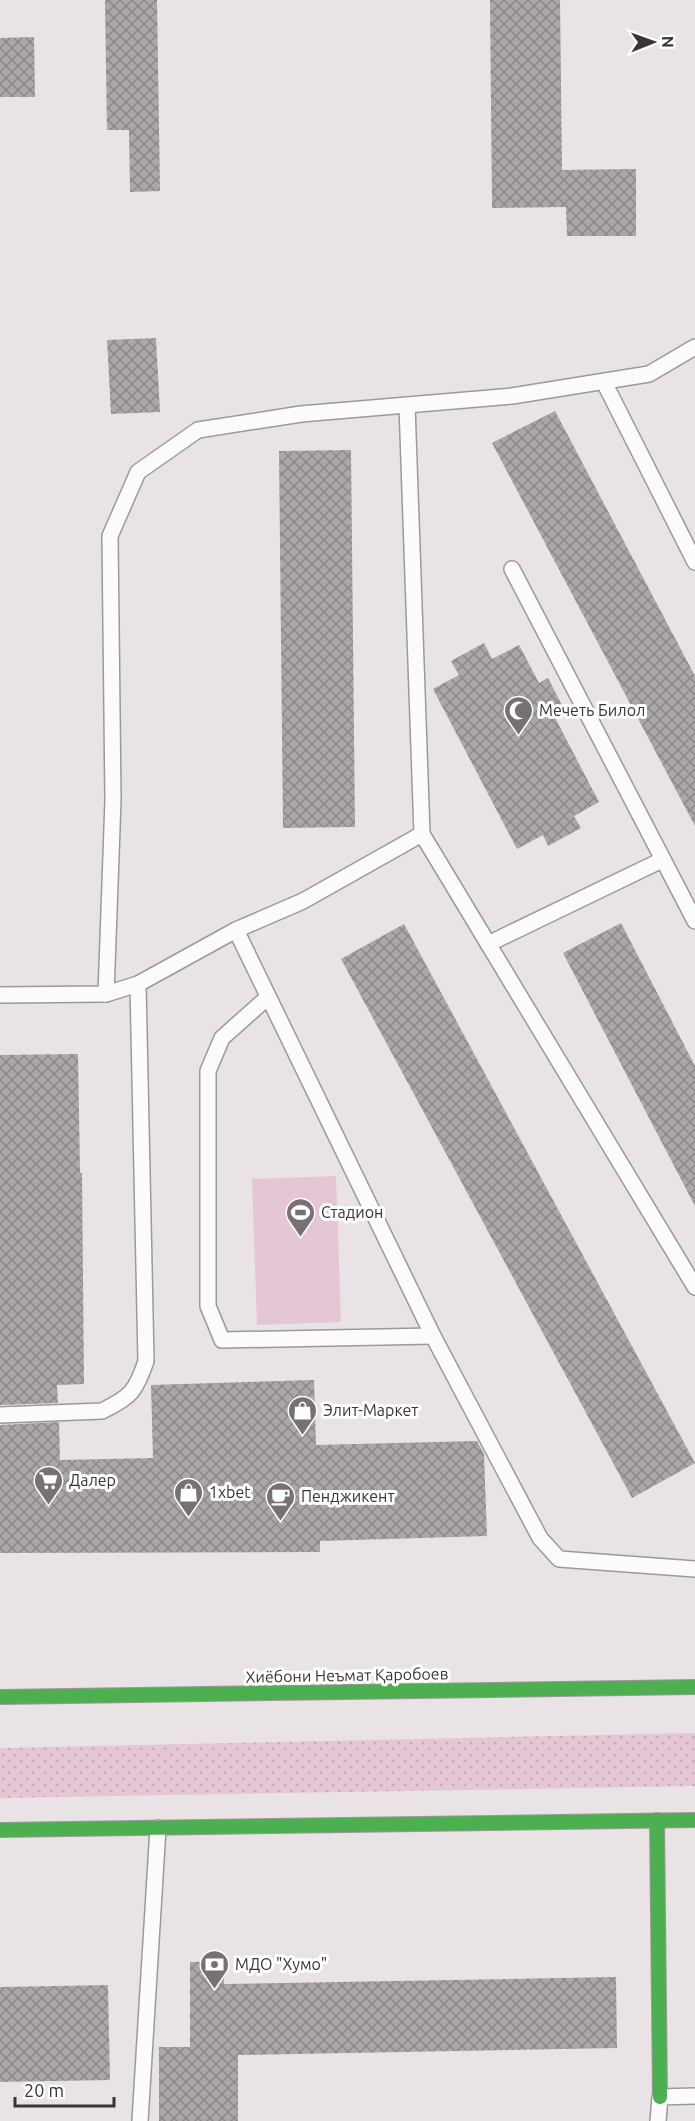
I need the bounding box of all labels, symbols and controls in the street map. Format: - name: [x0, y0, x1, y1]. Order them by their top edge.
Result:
- north arrow: [623, 12, 683, 72]
- text: N: [659, 36, 677, 48]
- mosque icon: Мечеть Билол: [502, 694, 534, 736]
- place label: Мечеть Билол: [539, 701, 645, 719]
- sports icon: Стадион: [284, 1196, 316, 1238]
- place label: Стадион: [321, 1203, 383, 1221]
- shop icon: Элит-Маркет: [286, 1394, 318, 1436]
- place label: Элит-Маркет: [323, 1401, 418, 1419]
- supermarket icon: Далер: [32, 1464, 64, 1506]
- place label: Далер: [69, 1471, 116, 1489]
- shop icon: 1xbet: [172, 1476, 204, 1518]
- cafe icon: Пенджикент: [264, 1480, 296, 1522]
- place label: 1xbet: [209, 1483, 251, 1501]
- place label: Пенджикент: [301, 1487, 395, 1505]
- street label: Хиёбони Неъмат Қаробоев: [245, 1664, 449, 1686]
- bank icon: МДО "Хумо": [198, 1948, 230, 1990]
- place label: МДО "Хумо": [235, 1955, 327, 1973]
- scale bar: [15, 2070, 114, 2108]
- text: 20 m: [24, 2080, 64, 2100]

